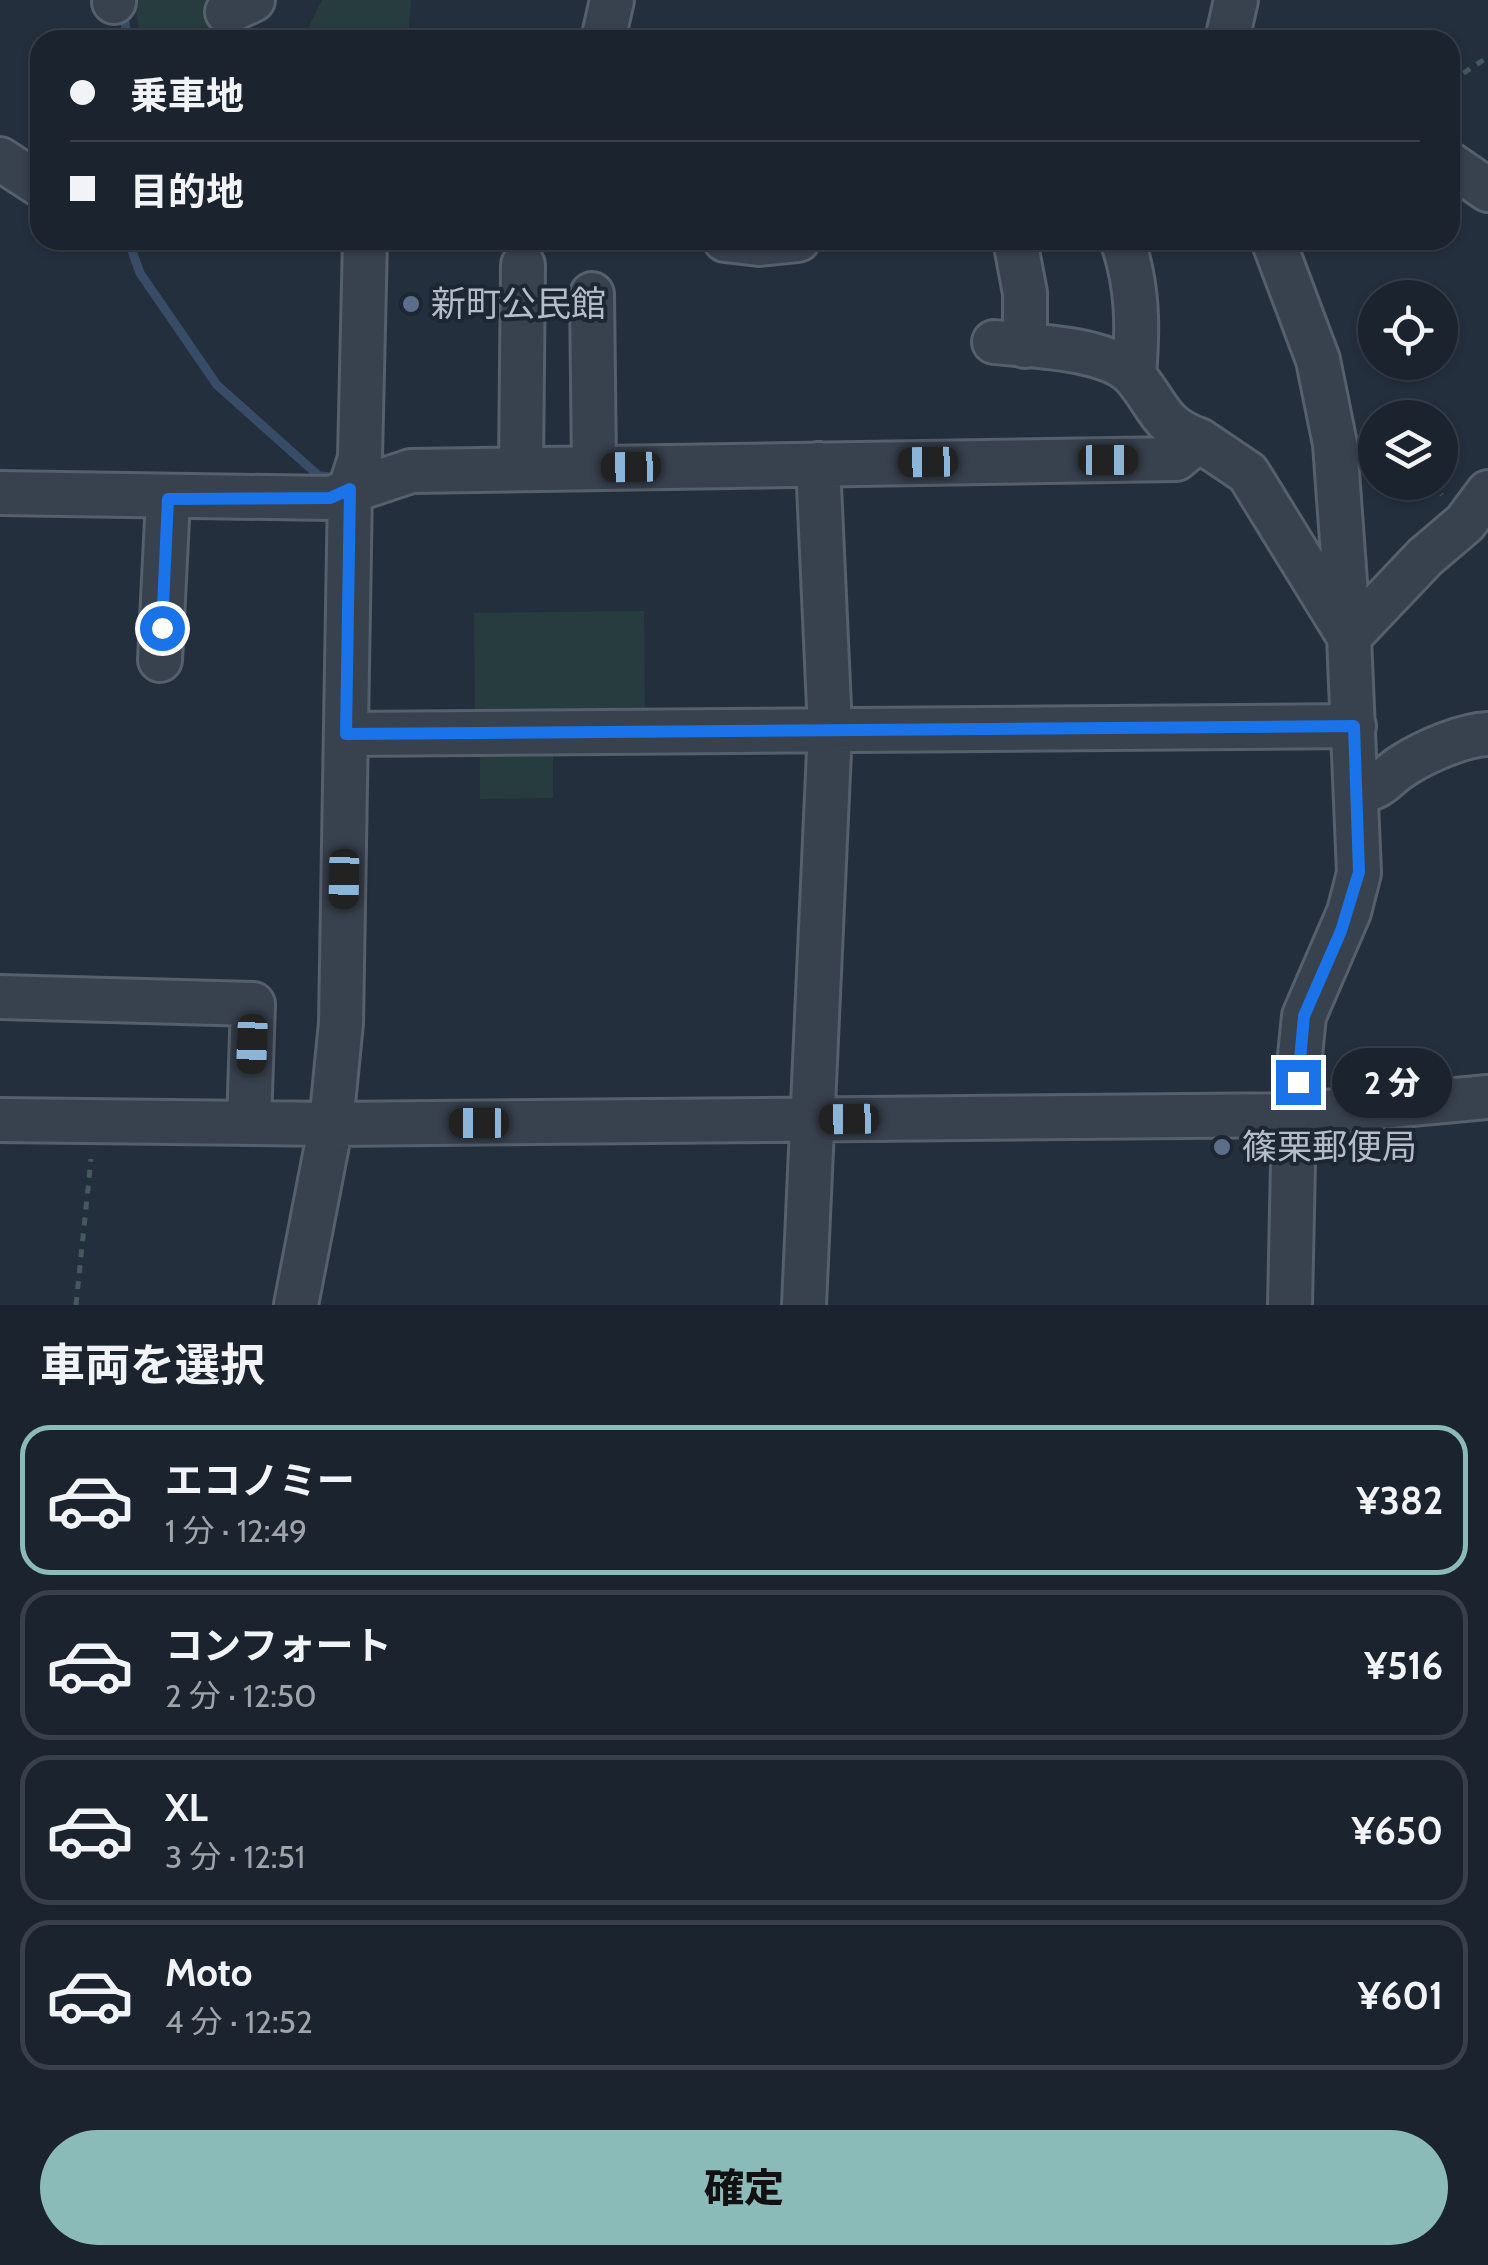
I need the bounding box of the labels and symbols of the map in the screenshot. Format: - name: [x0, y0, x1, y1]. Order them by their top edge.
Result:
- place label: 新町公民館: [431, 282, 606, 325]
- marker: 新町公民館: [400, 293, 422, 315]
- car: [1078, 445, 1138, 475]
- car: [898, 446, 958, 478]
- car: [601, 451, 661, 483]
- route start: [140, 606, 185, 651]
- car: [328, 849, 360, 909]
- car: [236, 1013, 268, 1075]
- callout: 2 分: [1333, 1047, 1453, 1117]
- route end: [1276, 1060, 1321, 1105]
- car: [819, 1103, 879, 1135]
- car: [449, 1108, 509, 1138]
- place label: 篠栗郵便局: [1242, 1125, 1417, 1168]
- marker: 篠栗郵便局: [1211, 1136, 1233, 1158]

